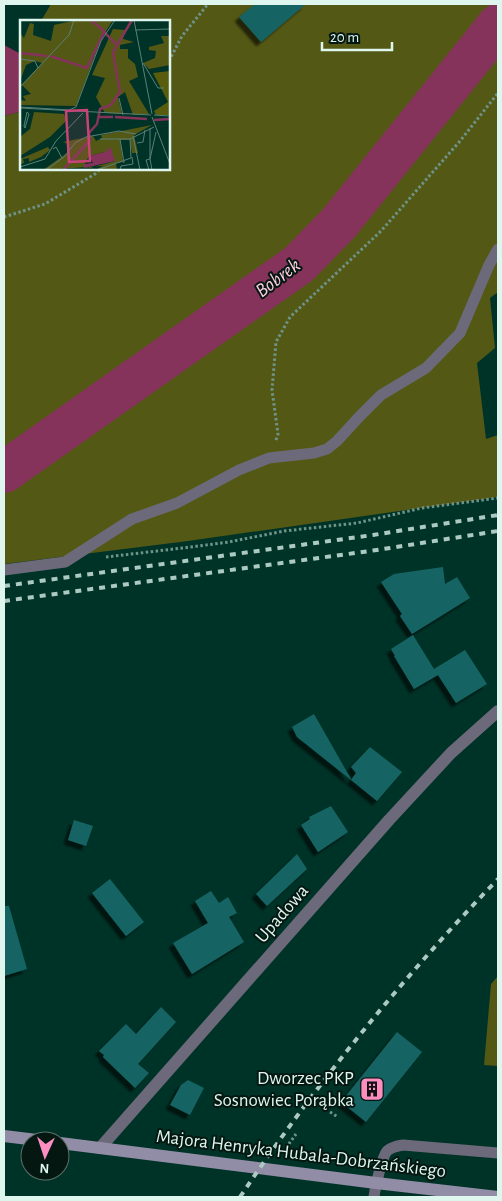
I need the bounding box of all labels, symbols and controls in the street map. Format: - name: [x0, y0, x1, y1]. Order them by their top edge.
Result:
- inset map: [20, 20, 170, 170]
- scale bar: [322, 20, 392, 52]
- text: 20 m: [330, 30, 359, 45]
- water label: Bobrek: [252, 255, 304, 301]
- street label: Upadowa: [252, 881, 312, 947]
- place label: Dworzec PKP Sosnowiec Porąbka: [214, 1069, 354, 1110]
- building icon: Dworzec PKP Sosnowiec Porąbka: [359, 1076, 385, 1102]
- street label: Majora Henryka Hubala-Dobrzańskiego: [155, 1127, 447, 1181]
- north arrow: [20, 1131, 70, 1181]
- text: N: [39, 1161, 50, 1175]

